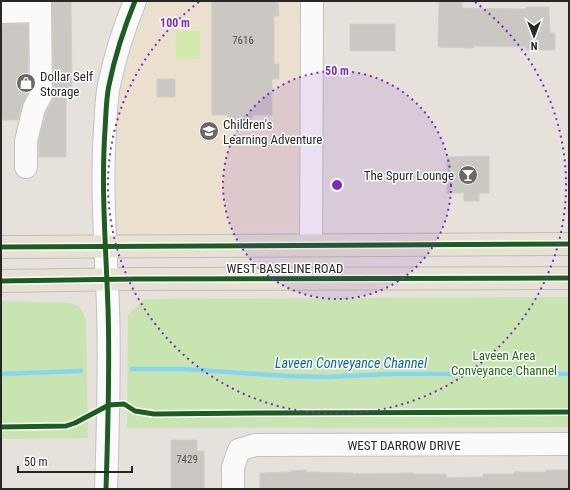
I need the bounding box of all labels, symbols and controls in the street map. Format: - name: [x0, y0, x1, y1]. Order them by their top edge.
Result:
- text: 100 m: [160, 16, 190, 30]
- north arrow: [514, 16, 554, 56]
- house number: 7616: [232, 34, 254, 47]
- text: N: [530, 39, 537, 52]
- text: 50 m: [325, 64, 349, 78]
- place label: Dollar Self Storage: [40, 69, 93, 99]
- shop icon: Dollar Self Storage: [15, 72, 37, 94]
- place label: Children's Learning Adventure: [223, 117, 322, 147]
- school or university icon: Children's Learning Adventure: [198, 120, 220, 142]
- bar icon: The Spurr Lounge: [457, 164, 479, 186]
- place label: The Spurr Lounge: [364, 168, 454, 183]
- centre of rings: [330, 178, 344, 192]
- street label: WEST BASELINE ROAD: [227, 261, 343, 276]
- park label: Laveen Area Conveyance Channel: [451, 348, 557, 378]
- water label: Laveen Conveyance Channel: [275, 355, 428, 371]
- street label: WEST DARROW DRIVE: [347, 438, 461, 453]
- scale bar: [18, 448, 132, 474]
- house number: 7429: [176, 453, 198, 466]
- text: 50 m: [24, 455, 48, 469]

